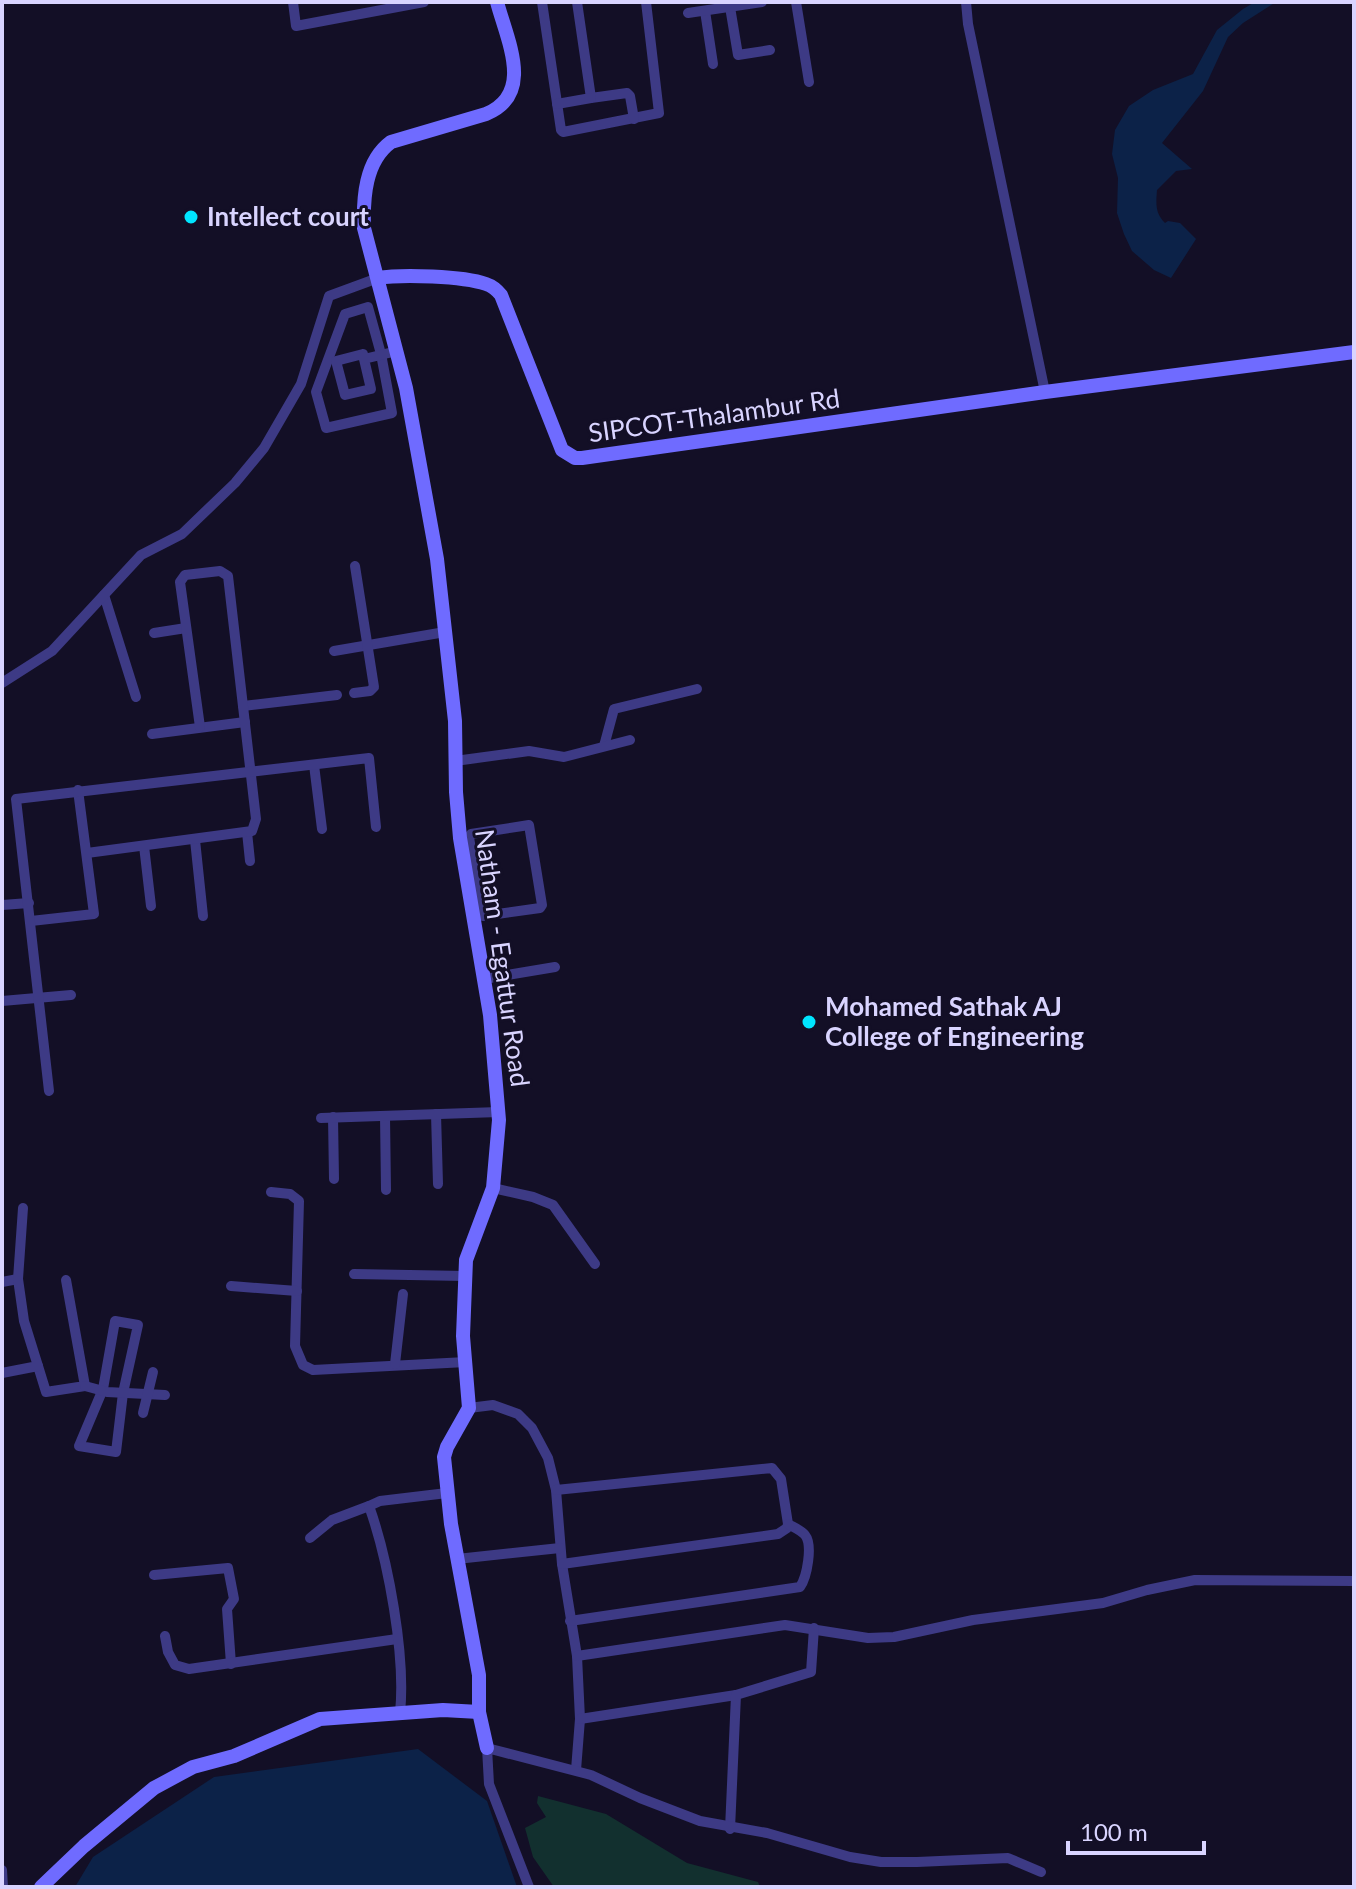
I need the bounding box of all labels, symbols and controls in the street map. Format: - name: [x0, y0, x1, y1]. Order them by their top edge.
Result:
- place label: Intellect court: [207, 200, 369, 232]
- marker: Intellect court: [182, 208, 200, 226]
- street label: SIPCOT-Thalambur Rd: [586, 382, 842, 449]
- street label: Natham - Egattur Road: [469, 827, 537, 1089]
- place label: Mohamed Sathak AJ College of Engineering: [825, 990, 1084, 1052]
- marker: Mohamed Sathak AJ College of Engineering: [800, 1013, 818, 1031]
- scale bar: [1068, 1805, 1204, 1855]
- text: 100 m: [1080, 1817, 1148, 1846]

